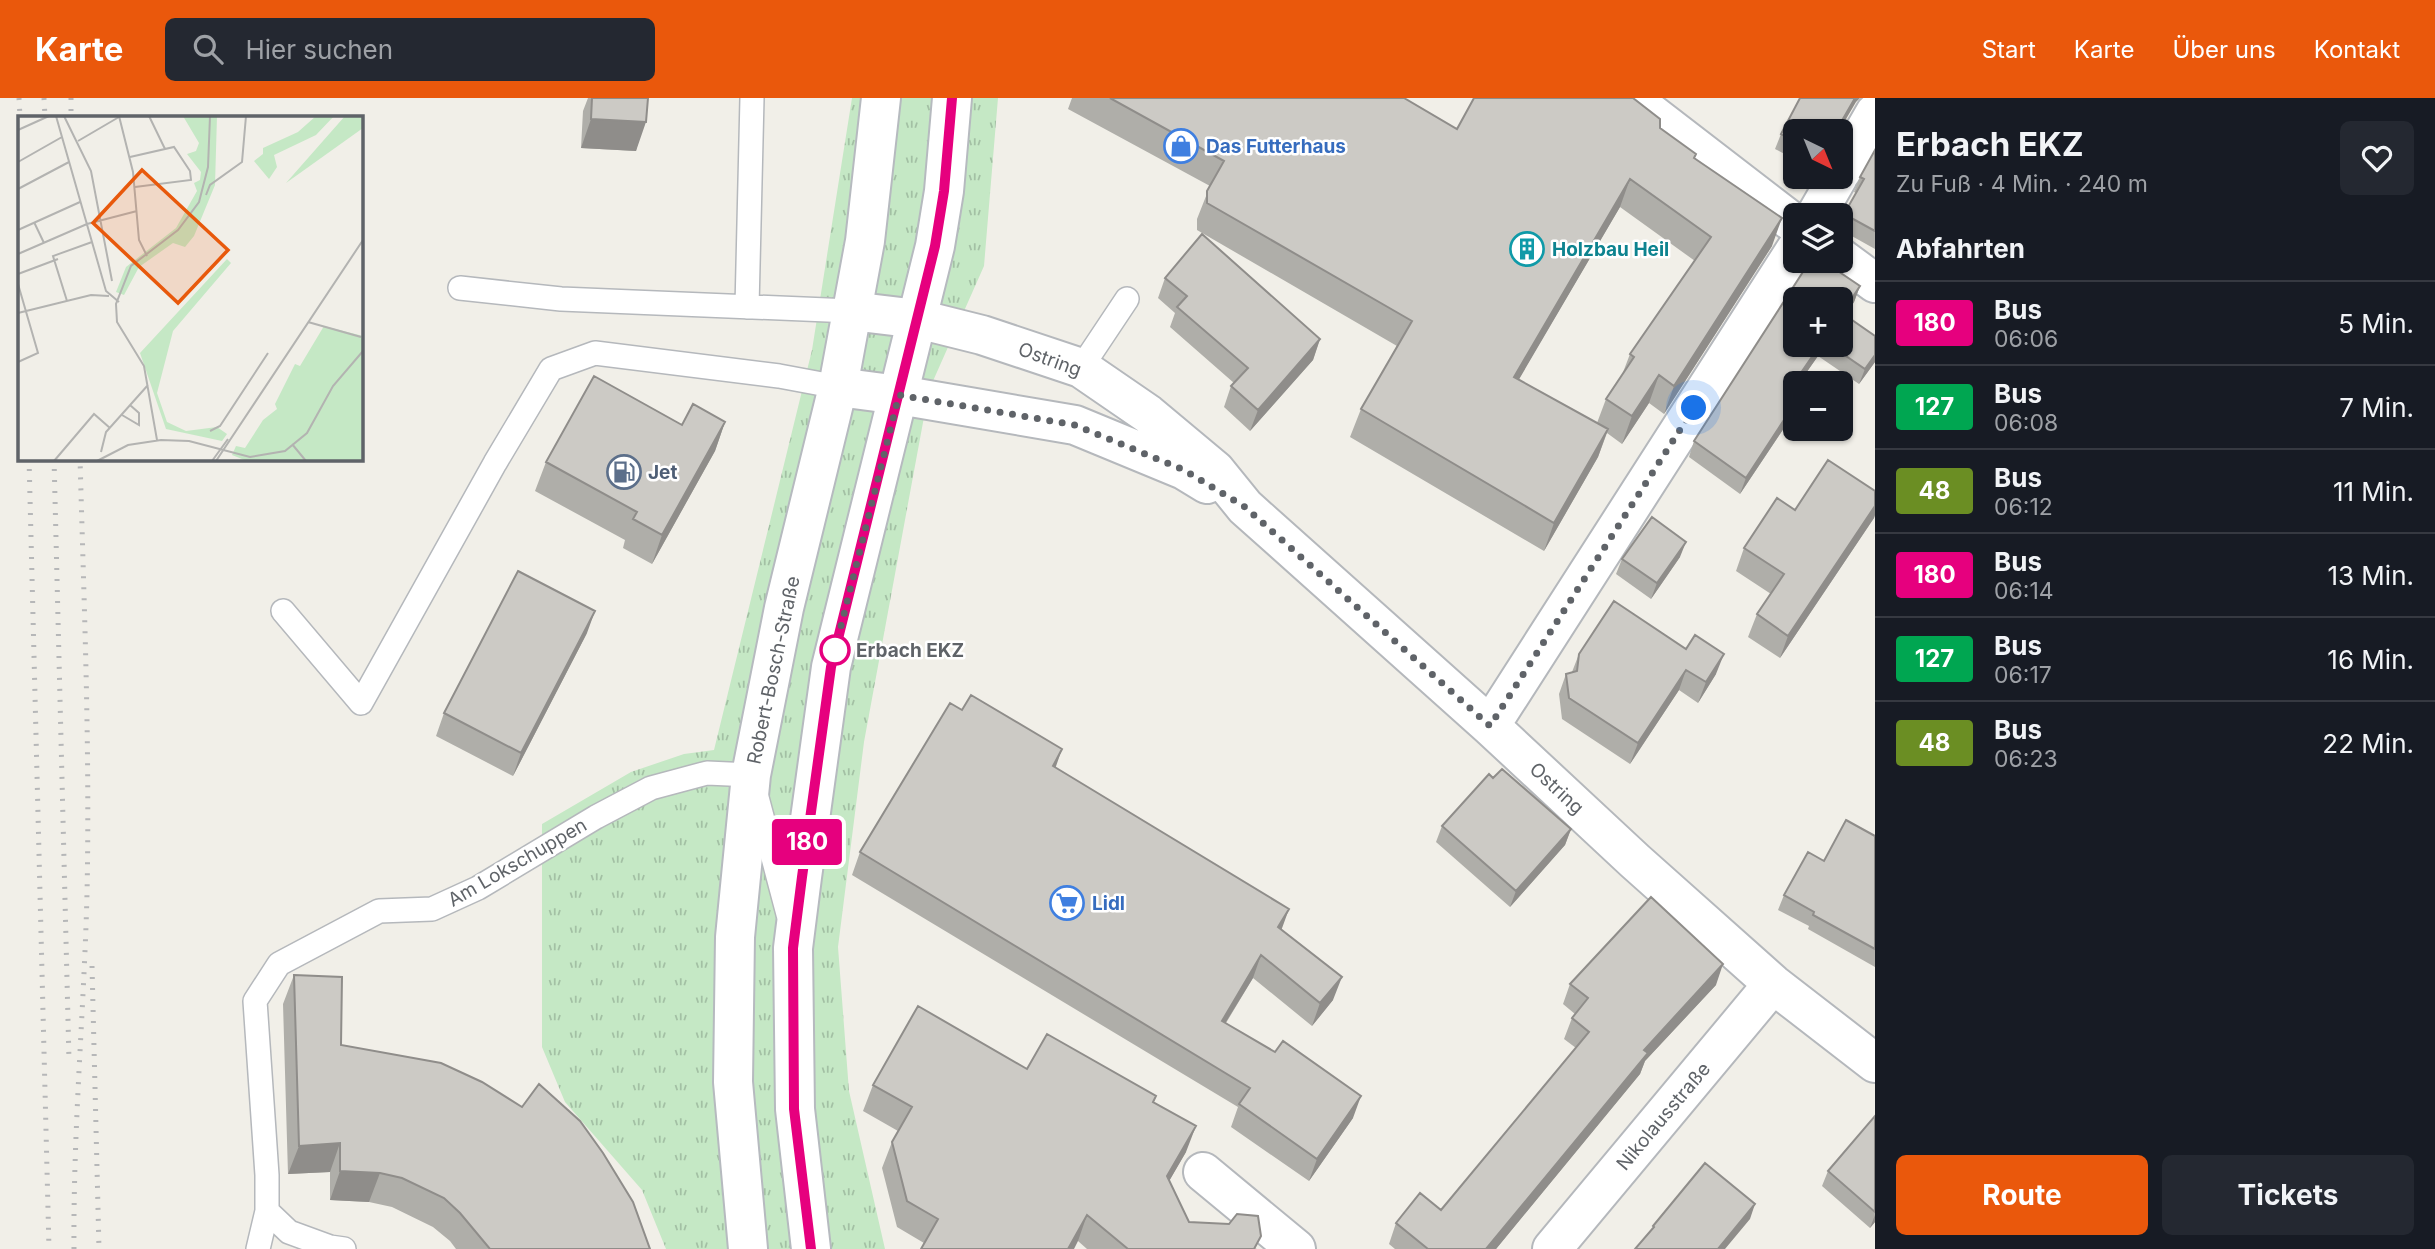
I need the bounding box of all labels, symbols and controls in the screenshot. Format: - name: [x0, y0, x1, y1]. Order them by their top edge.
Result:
- search box: [165, 18, 655, 81]
- text: Karte: [35, 29, 123, 69]
- icon: search: [189, 30, 227, 68]
- text: Hier suchen: [245, 34, 393, 65]
- text: Start: [1982, 35, 2036, 64]
- text: Karte: [2074, 35, 2134, 64]
- text: Über uns: [2172, 35, 2276, 64]
- text: Kontakt: [2314, 35, 2400, 64]
- inset map: [18, 116, 362, 460]
- north arrow: [1783, 119, 1853, 189]
- map controls: [1783, 119, 1853, 441]
- button: heart: [2340, 121, 2414, 195]
- text: Erbach EKZ: [1896, 124, 2084, 164]
- shop icon: Das Futterhaus: [1162, 127, 1200, 165]
- place label: Das Futterhaus: [1206, 135, 1346, 158]
- text: Zu Fuß · 4 Min. · 240 m: [1896, 170, 2148, 198]
- button: layers: [1783, 203, 1853, 273]
- building icon: Holzbau Heil: [1508, 230, 1546, 268]
- text: Abfahrten: [1896, 233, 2025, 264]
- place label: Holzbau Heil: [1552, 238, 1669, 261]
- button: +: [1783, 287, 1853, 357]
- text: Bus: [1994, 294, 2042, 325]
- text: 180: [1913, 308, 1956, 337]
- text: 5 Min.: [2338, 308, 2414, 339]
- text: 06:06: [1994, 325, 2058, 353]
- street label: Ostring: [1015, 337, 1085, 382]
- button: −: [1783, 371, 1853, 441]
- text: Bus: [1994, 378, 2042, 409]
- your location: [1676, 390, 1711, 425]
- text: 127: [1915, 392, 1954, 421]
- text: 7 Min.: [2339, 392, 2414, 423]
- text: 06:08: [1994, 409, 2058, 437]
- fuel station icon: Jet: [605, 453, 643, 491]
- place label: Jet: [648, 461, 677, 484]
- text: Bus: [1994, 462, 2042, 493]
- text: 48: [1919, 476, 1950, 505]
- text: 11 Min.: [2333, 476, 2414, 507]
- text: 06:12: [1994, 493, 2053, 521]
- text: Bus: [1994, 546, 2042, 577]
- text: 180: [1913, 560, 1956, 589]
- text: 13 Min.: [2327, 560, 2414, 591]
- street label: Robert-Bosch-Straße: [742, 574, 805, 766]
- text: 06:14: [1994, 577, 2054, 605]
- text: Bus: [1994, 630, 2042, 661]
- marker: Erbach EKZ: [820, 635, 850, 665]
- place label: Erbach EKZ: [856, 639, 964, 662]
- text: 127: [1915, 644, 1954, 673]
- text: 16 Min.: [2327, 644, 2414, 675]
- text: 06:17: [1994, 661, 2052, 689]
- text: Bus: [1994, 714, 2042, 745]
- text: 48: [1919, 728, 1950, 757]
- text: 22 Min.: [2322, 728, 2414, 759]
- text: 06:23: [1994, 745, 2058, 773]
- street label: Ostring: [1525, 758, 1589, 819]
- street label: Am Lokschuppen: [444, 813, 591, 912]
- line badge: 180: [767, 819, 847, 865]
- text: 180: [786, 827, 828, 856]
- supermarket icon: Lidl: [1048, 884, 1086, 922]
- place label: Lidl: [1092, 892, 1125, 915]
- street label: Nikolausstraße: [1612, 1058, 1715, 1175]
- button: Route: [1896, 1155, 2148, 1235]
- button: Tickets: [2162, 1155, 2414, 1235]

